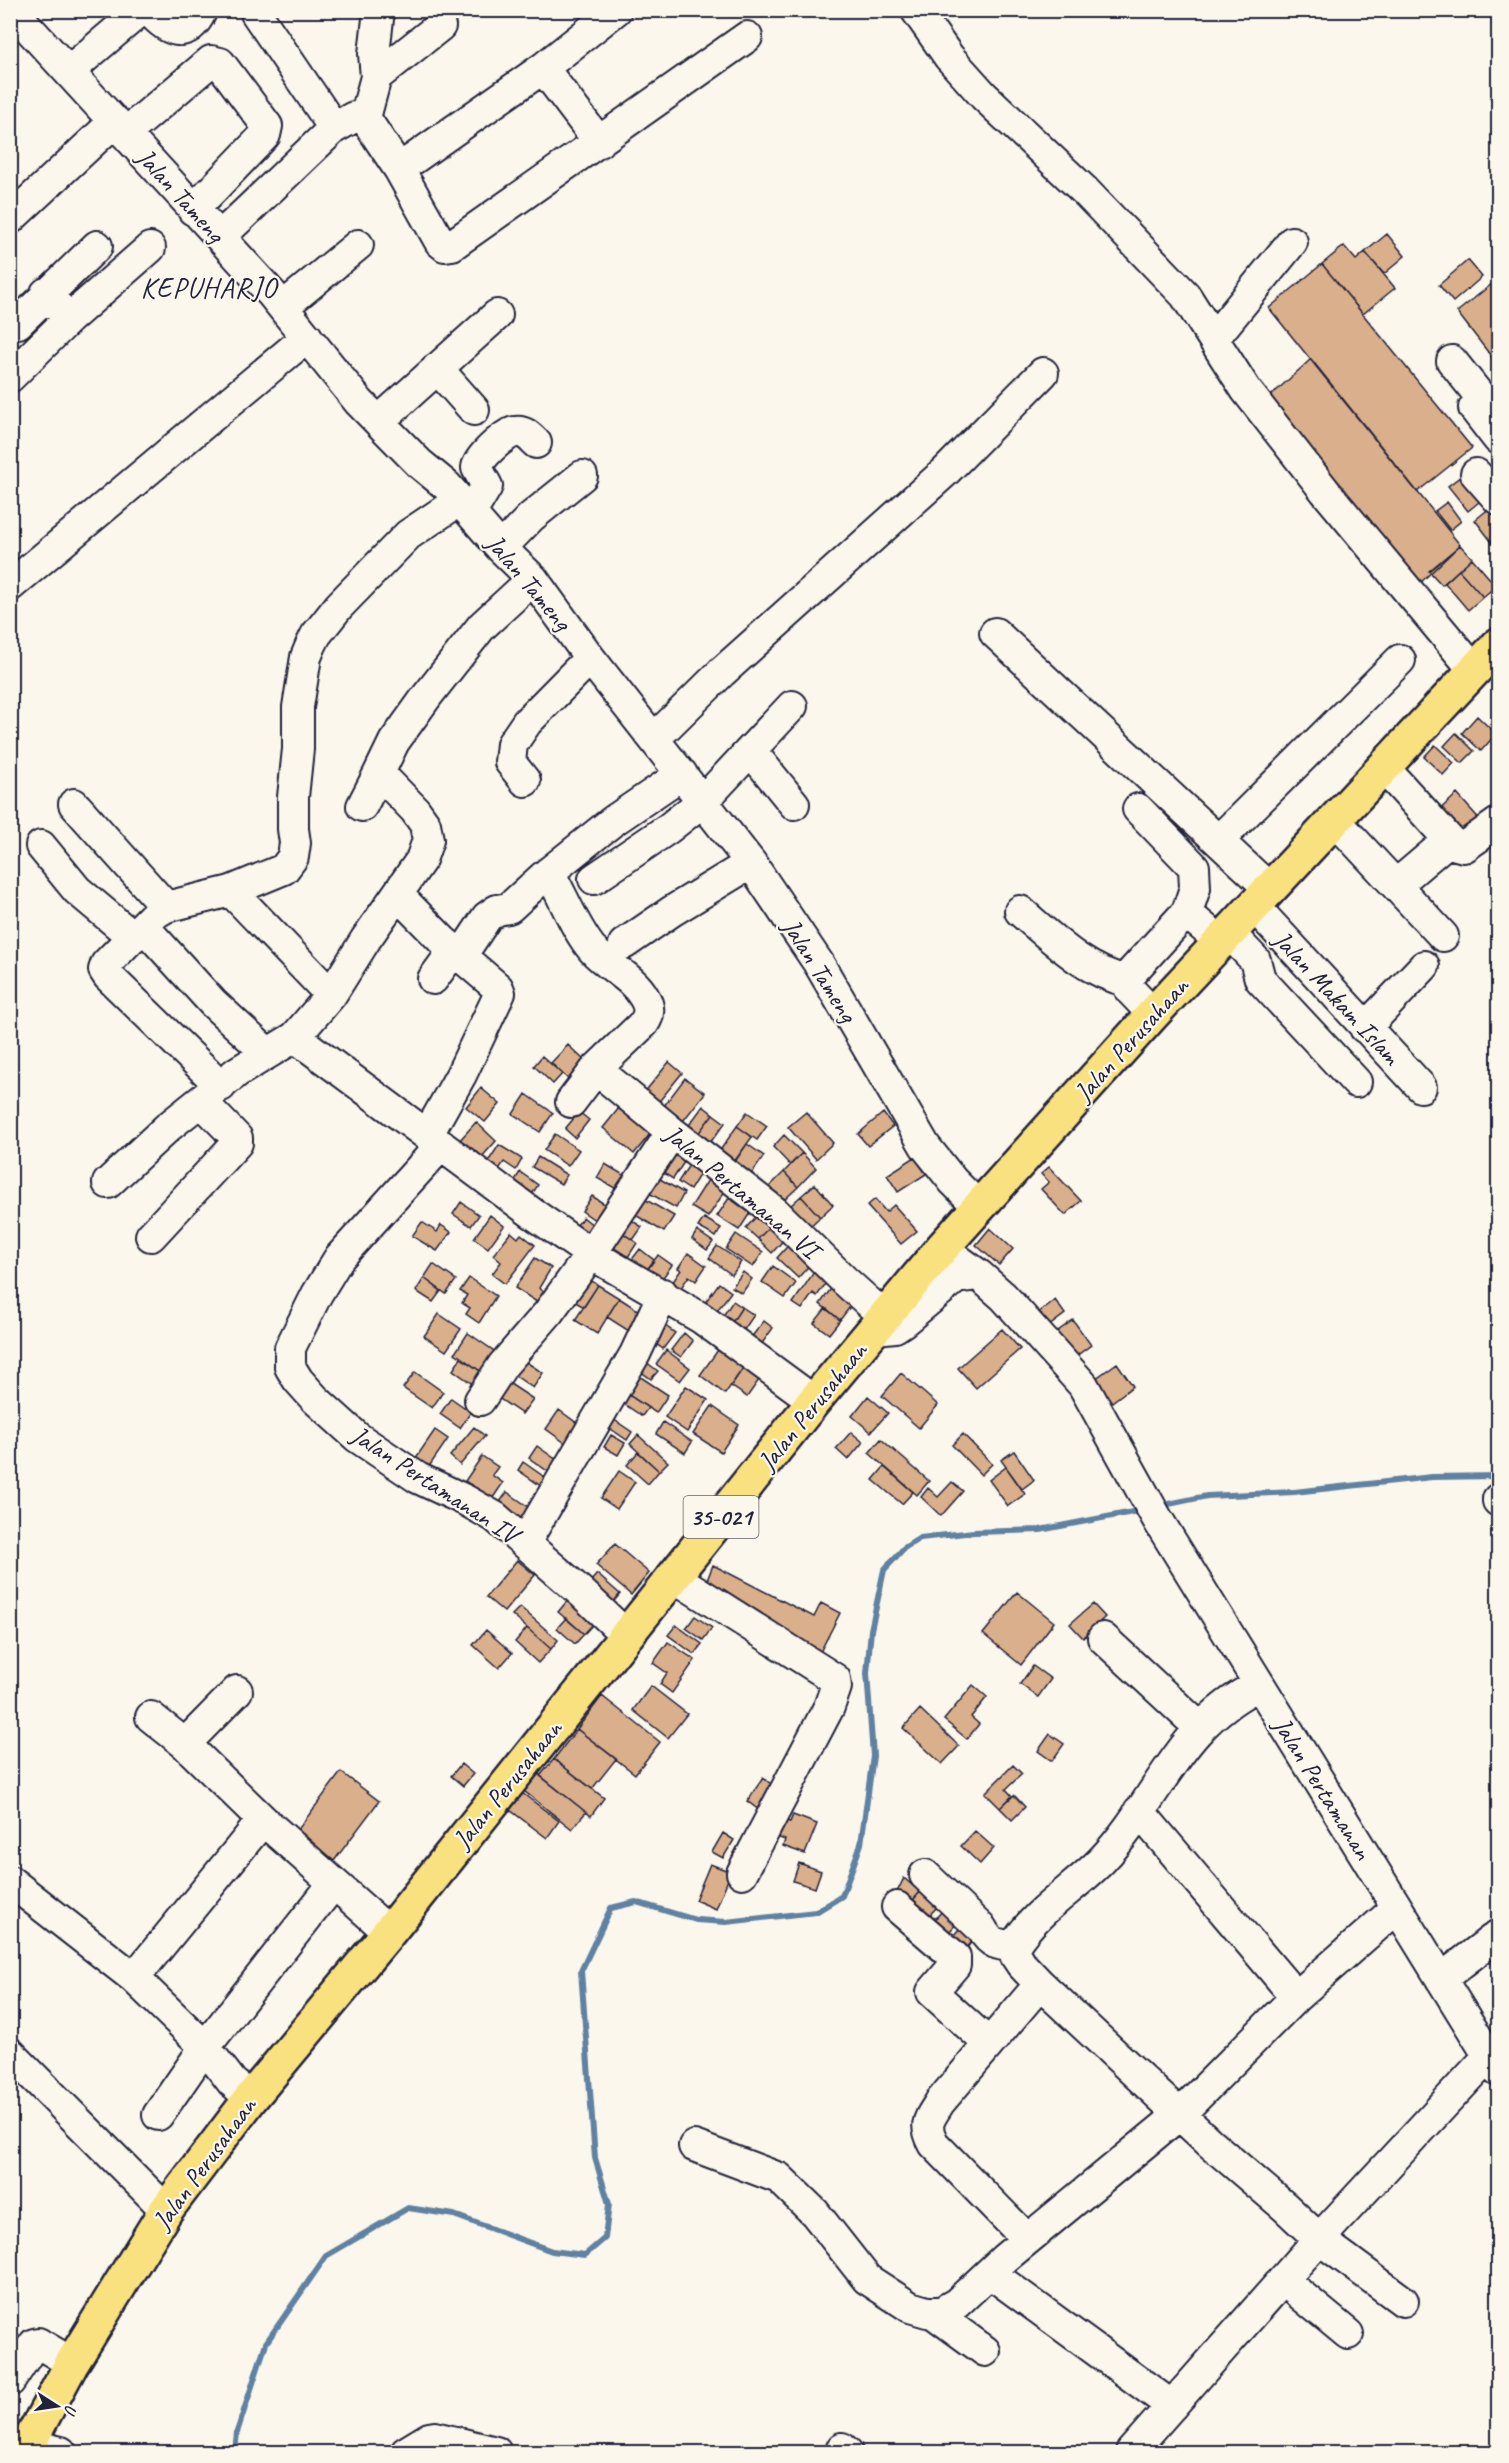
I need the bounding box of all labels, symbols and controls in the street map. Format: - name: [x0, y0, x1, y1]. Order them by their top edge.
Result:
- street label: Jalan Tameng: [128, 140, 233, 251]
- district label: KEPUHARJO: [141, 270, 279, 305]
- street label: Jalan Tameng: [477, 526, 580, 639]
- street label: Jalan Tameng: [774, 911, 865, 1030]
- street label: Jalan Makam Islam: [1265, 922, 1409, 1073]
- street label: Jalan Perusahaan: [1066, 969, 1197, 1110]
- street label: Jalan Pertamanan VI: [656, 1116, 830, 1269]
- street label: Jalan Perusahaan: [749, 1334, 875, 1479]
- street label: Jalan Pertamanan IV: [344, 1417, 529, 1553]
- road number: 35-021: [684, 1496, 758, 1538]
- street label: Jalan Pertamanan: [1265, 1709, 1380, 1867]
- street label: Jalan Perusahaan: [444, 1712, 570, 1857]
- street label: Jalan Perusahaan: [144, 2089, 264, 2238]
- north arrow: [27, 2376, 87, 2436]
- text: U: [59, 2403, 81, 2418]

